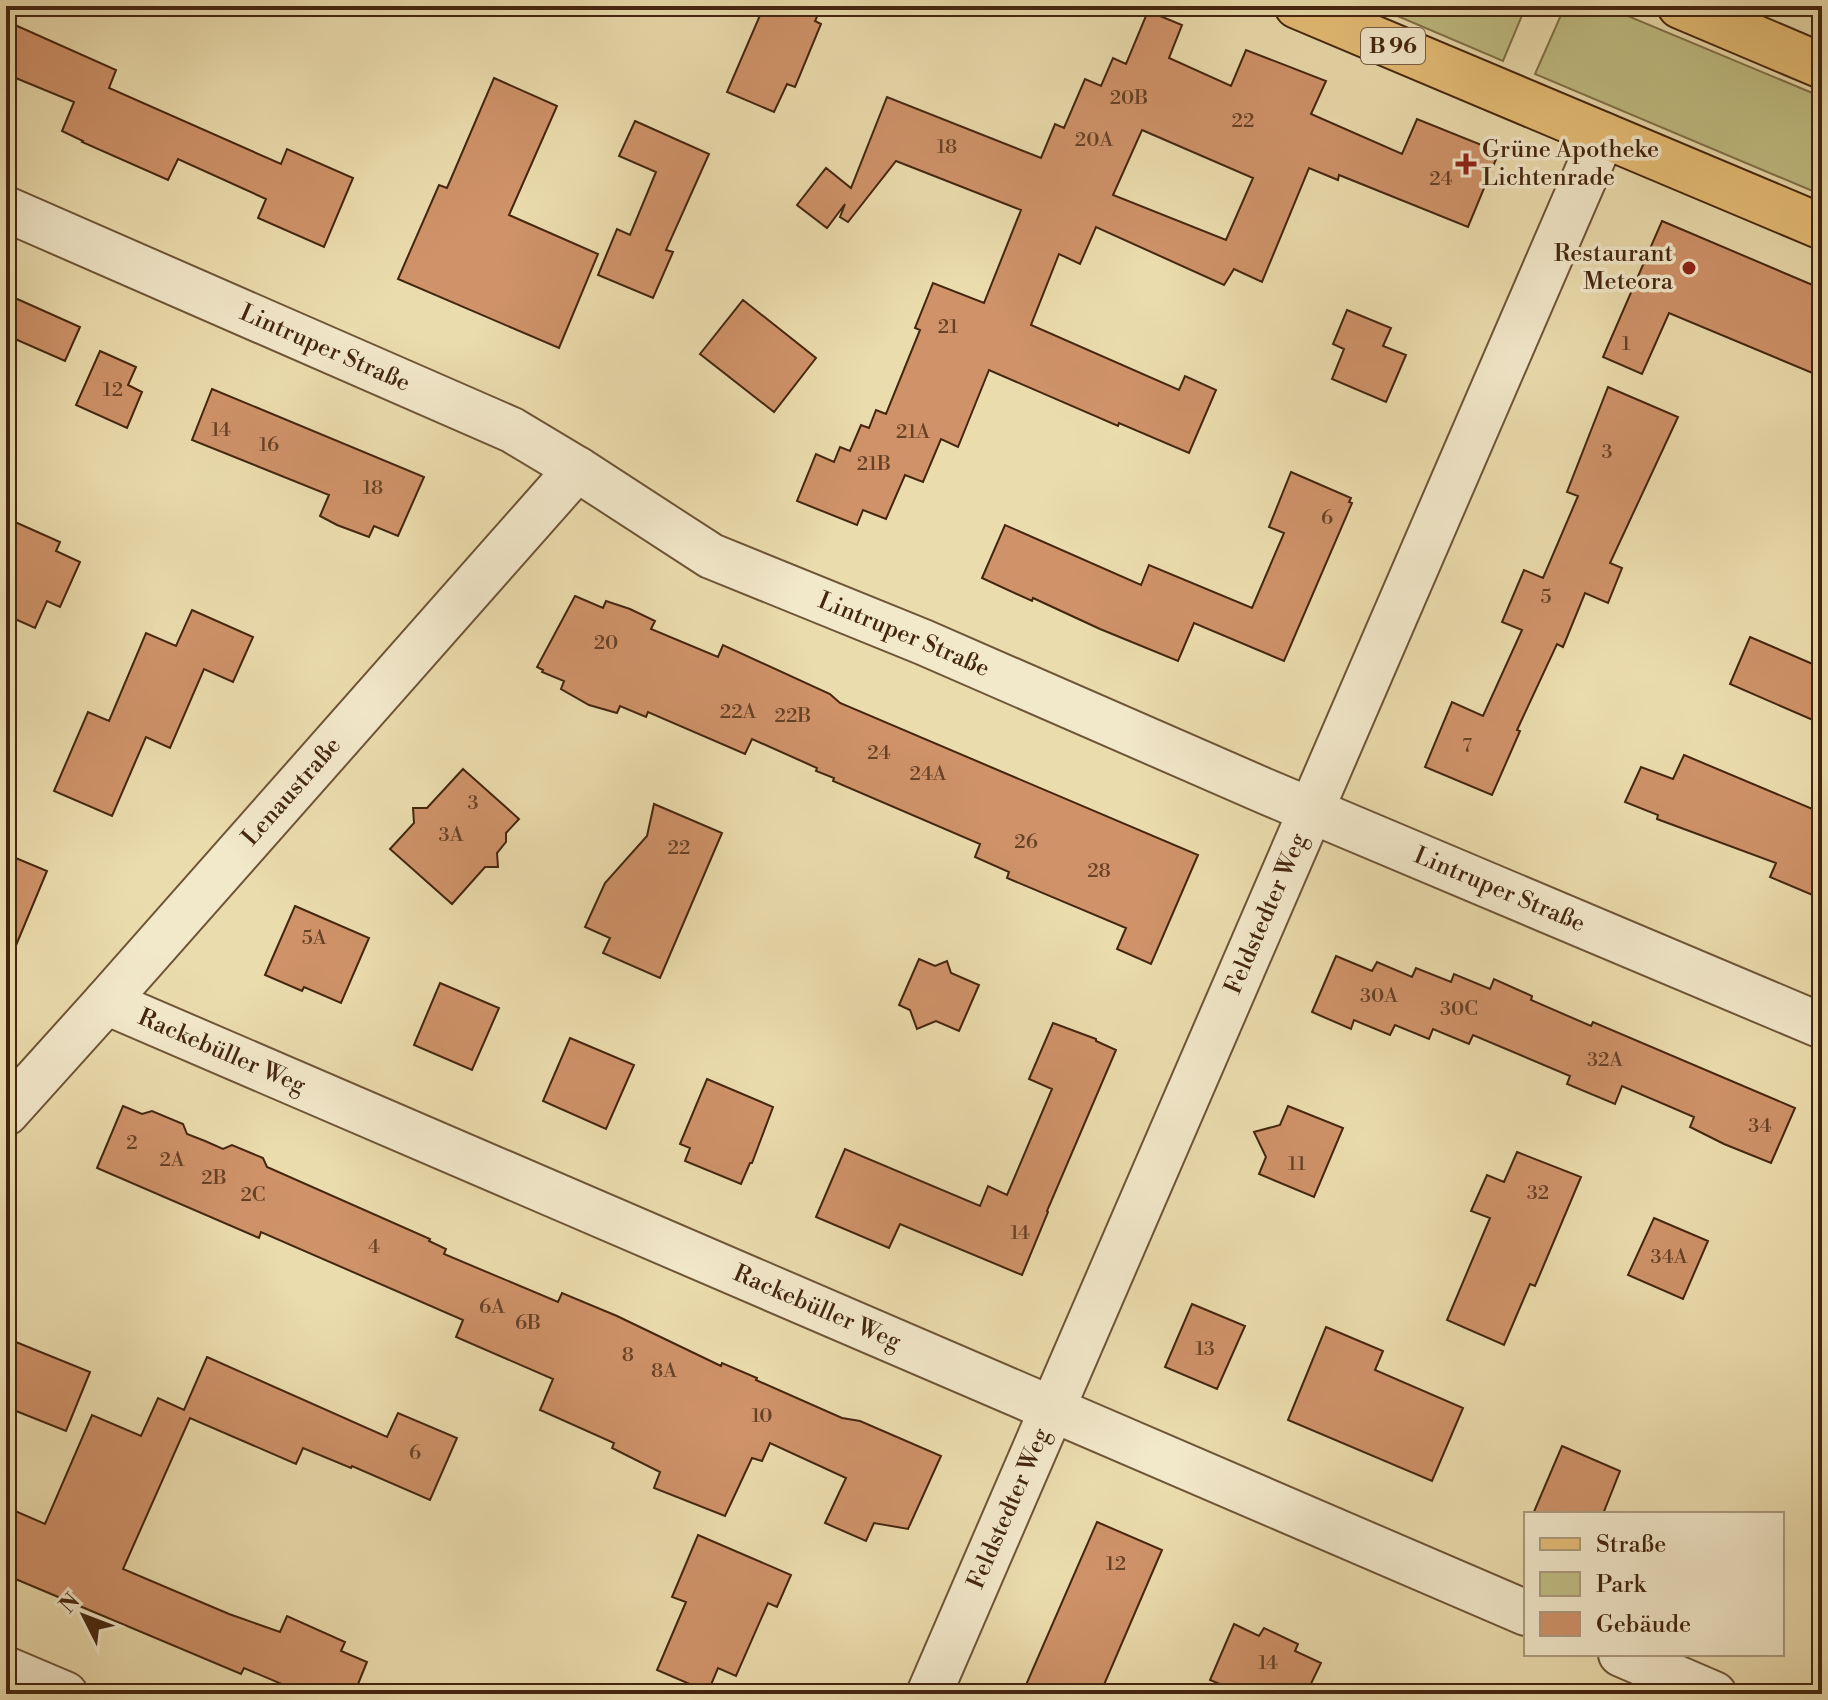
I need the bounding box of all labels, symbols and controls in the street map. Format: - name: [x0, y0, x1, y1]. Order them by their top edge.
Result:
- road number: B 96: [1361, 28, 1425, 64]
- house number: 20B: [1110, 86, 1148, 111]
- house number: 22: [1232, 109, 1254, 134]
- house number: 20A: [1075, 128, 1114, 153]
- house number: 18: [937, 135, 957, 160]
- place label: Grüne Apotheke Lichtenrade: [1482, 135, 1659, 193]
- marker: Grüne Apotheke Lichtenrade: [1457, 155, 1475, 173]
- house number: 24: [1429, 167, 1453, 192]
- place label: Restaurant Meteora: [1554, 239, 1674, 297]
- marker: Restaurant Meteora: [1680, 259, 1698, 277]
- street label: Lintruper Straße: [235, 298, 415, 399]
- house number: 21: [938, 315, 959, 340]
- house number: 1: [1622, 332, 1631, 357]
- house number: 12: [103, 378, 123, 403]
- house number: 14: [211, 418, 231, 443]
- house number: 21A: [896, 420, 931, 445]
- house number: 16: [259, 433, 279, 458]
- house number: 3: [1601, 440, 1613, 465]
- house number: 21B: [857, 452, 891, 477]
- house number: 18: [363, 476, 383, 501]
- house number: 6: [1321, 506, 1333, 531]
- house number: 5: [1540, 585, 1552, 610]
- street label: Lintruper Straße: [814, 586, 994, 684]
- house number: 20: [594, 631, 618, 656]
- house number: 22A: [720, 700, 758, 725]
- house number: 22B: [775, 704, 811, 729]
- street label: Lenaustraße: [236, 731, 348, 852]
- house number: 7: [1462, 734, 1472, 759]
- house number: 24: [867, 741, 891, 766]
- house number: 24A: [909, 762, 948, 787]
- house number: 3: [467, 791, 479, 816]
- house number: 3A: [439, 823, 465, 848]
- street label: Feldstedter Weg: [1218, 828, 1315, 999]
- house number: 26: [1014, 830, 1038, 855]
- house number: 22: [668, 836, 690, 861]
- street label: Lintruper Straße: [1409, 841, 1590, 939]
- house number: 28: [1087, 859, 1111, 884]
- house number: 5A: [302, 926, 328, 951]
- house number: 30A: [1360, 984, 1399, 1009]
- house number: 30C: [1440, 997, 1478, 1022]
- street label: Rackebüller Weg: [133, 1002, 311, 1101]
- house number: 32A: [1587, 1048, 1624, 1073]
- house number: 34: [1748, 1114, 1772, 1139]
- house number: 2: [126, 1131, 138, 1156]
- house number: 2A: [159, 1148, 186, 1173]
- house number: 11: [1288, 1152, 1306, 1177]
- house number: 2B: [201, 1166, 227, 1191]
- house number: 32: [1527, 1181, 1549, 1206]
- house number: 2C: [240, 1183, 266, 1208]
- house number: 14: [1010, 1221, 1030, 1246]
- house number: 4: [368, 1235, 380, 1260]
- house number: 34A: [1651, 1245, 1689, 1270]
- street label: Rackebüller Weg: [728, 1259, 906, 1357]
- house number: 6A: [479, 1295, 506, 1320]
- house number: 6B: [515, 1311, 541, 1336]
- house number: 13: [1195, 1337, 1215, 1362]
- house number: 8: [622, 1343, 634, 1368]
- house number: 8A: [651, 1359, 678, 1384]
- house number: 10: [751, 1404, 773, 1429]
- street label: Feldstedter Weg: [961, 1423, 1057, 1594]
- house number: 6: [409, 1441, 421, 1466]
- legend: [1524, 1512, 1784, 1656]
- text: Straße: [1596, 1530, 1666, 1560]
- house number: 12: [1106, 1552, 1126, 1577]
- text: Park: [1596, 1570, 1647, 1600]
- north arrow: [44, 1576, 124, 1656]
- text: N: [54, 1588, 87, 1619]
- text: Gebäude: [1596, 1610, 1691, 1640]
- house number: 14: [1258, 1651, 1278, 1676]

